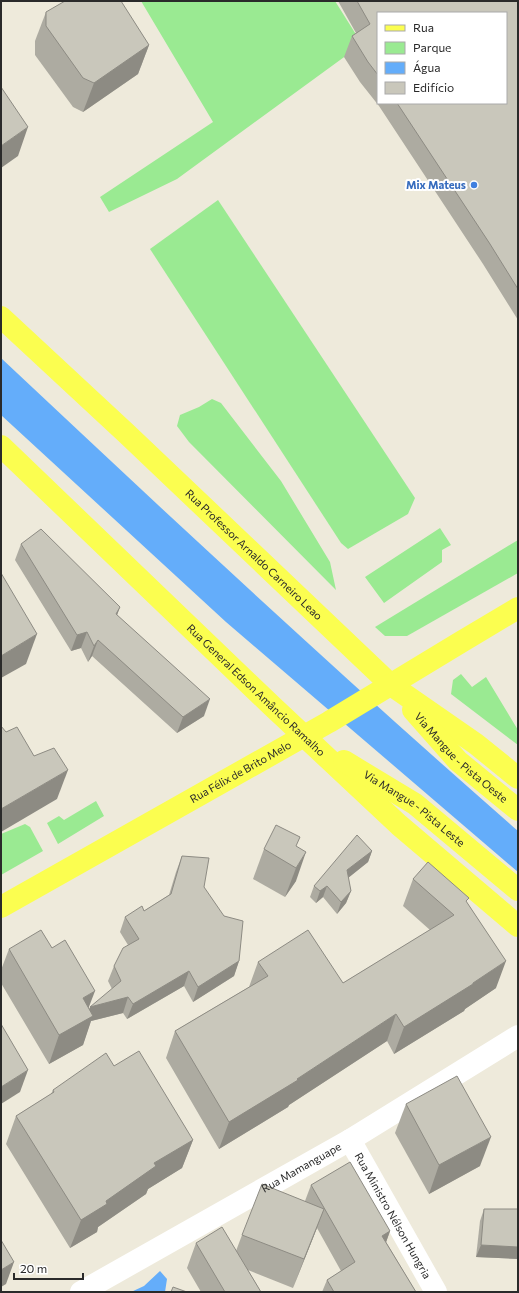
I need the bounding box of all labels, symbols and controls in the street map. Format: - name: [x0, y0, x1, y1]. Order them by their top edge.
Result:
- legend: [377, 12, 507, 104]
- text: Rua: [413, 20, 434, 34]
- text: Parque: [413, 40, 451, 54]
- text: Água: [413, 60, 441, 74]
- text: Edifício: [413, 80, 454, 94]
- place label: Mix Mateus: [406, 178, 466, 191]
- marker: Mix Mateus: [469, 180, 479, 190]
- street label: Rua Professor Arnaldo Carneiro Leao: [183, 486, 326, 623]
- street label: Rua General Edson Amâncio Ramalho: [185, 621, 328, 759]
- street label: Via Mangue - Pista Oeste: [412, 710, 511, 805]
- street label: Rua Félix de Brito Melo: [187, 738, 294, 805]
- street label: Via Mangue - Pista Leste: [361, 767, 468, 849]
- street label: Rua Mamanguape: [259, 1139, 343, 1195]
- street label: Rua Ministro Nélson Hungria: [352, 1150, 434, 1281]
- scale bar: [14, 1255, 83, 1281]
- text: 20 m: [20, 1261, 47, 1275]

